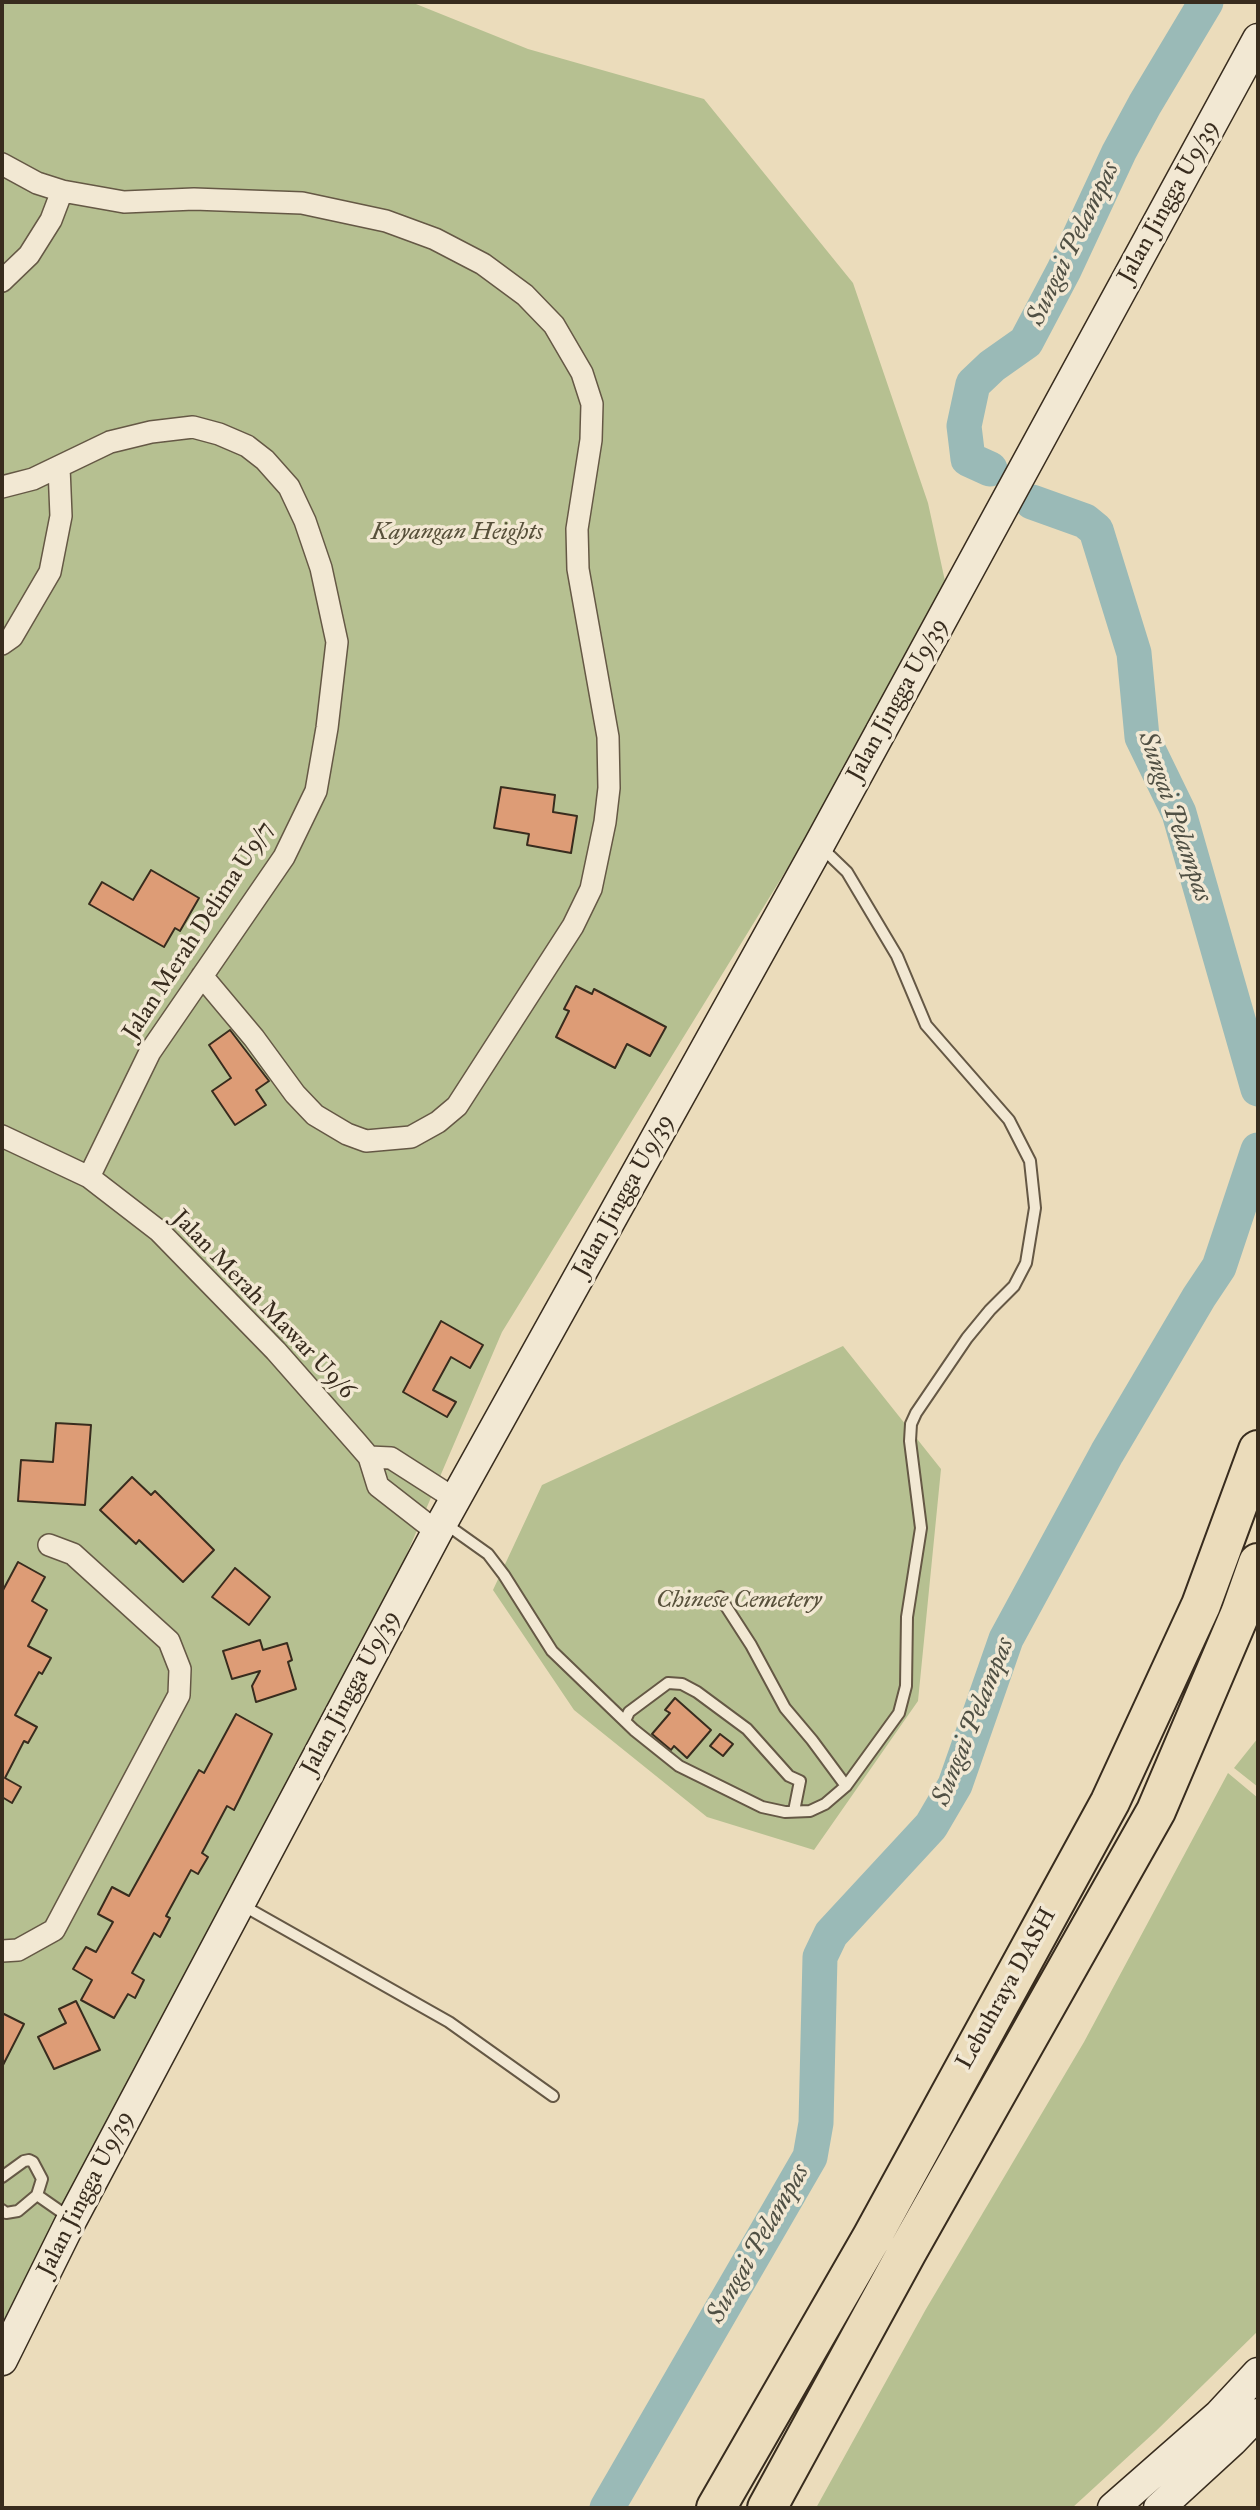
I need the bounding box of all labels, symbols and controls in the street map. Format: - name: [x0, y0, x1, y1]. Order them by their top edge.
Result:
- street label: Jalan Jingga U9/39: [1112, 116, 1226, 288]
- water label: Sungai Pelampas: [1021, 157, 1127, 331]
- park label: Kayangan Heights: [371, 519, 543, 547]
- street label: Jalan Jingga U9/39: [841, 614, 955, 786]
- water label: Sungai Pelampas: [1130, 728, 1218, 906]
- street label: Jalan Merah Delima U9/7: [118, 816, 280, 1046]
- street label: Jalan Jingga U9/39: [567, 1110, 681, 1282]
- street label: Jalan Merah Mawar U9/6: [165, 1205, 361, 1405]
- park label: Chinese Cemetery: [656, 1587, 822, 1615]
- street label: Jalan Jingga U9/39: [296, 1606, 406, 1780]
- water label: Sungai Pelampas: [926, 1634, 1022, 1810]
- street label: Lebuhraya DASH: [951, 1903, 1063, 2075]
- street label: Jalan Jingga U9/39: [32, 2106, 140, 2282]
- water label: Sungai Pelampas: [701, 2159, 817, 2329]

